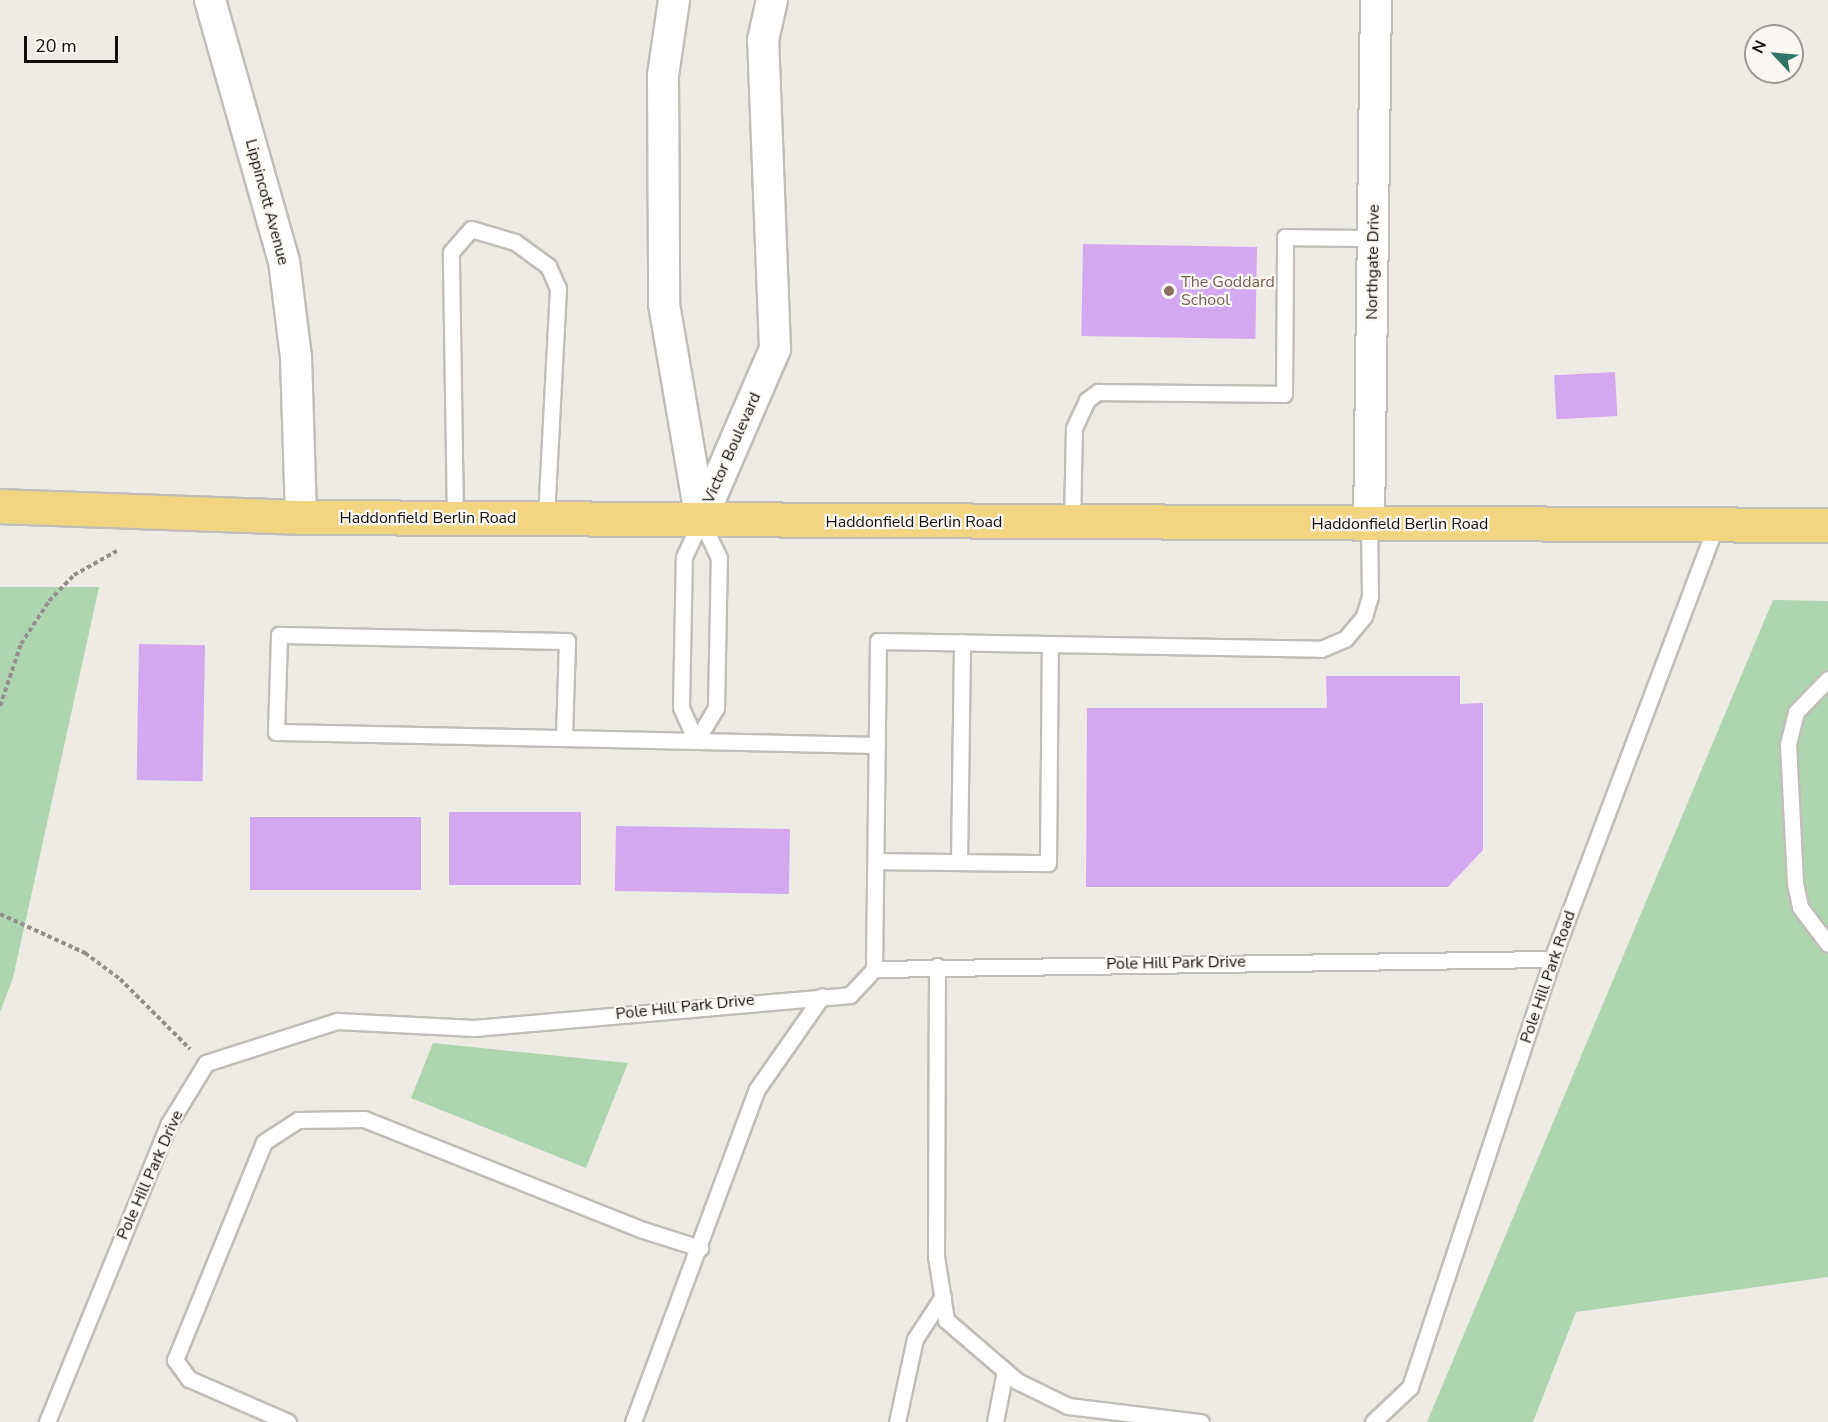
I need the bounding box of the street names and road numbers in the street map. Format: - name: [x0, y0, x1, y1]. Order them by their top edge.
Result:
- street label: Lippincott Avenue: [241, 137, 293, 267]
- street label: Northgate Drive: [1362, 204, 1384, 320]
- street label: Victor Boulevard: [699, 389, 765, 507]
- street label: Haddonfield Berlin Road: [340, 508, 516, 528]
- street label: Haddonfield Berlin Road: [826, 512, 1002, 532]
- street label: Haddonfield Berlin Road: [1312, 514, 1488, 534]
- street label: Pole Hill Park Road: [1516, 908, 1580, 1046]
- street label: Pole Hill Park Drive: [1106, 952, 1246, 974]
- street label: Pole Hill Park Drive: [615, 990, 755, 1024]
- street label: Pole Hill Park Drive: [113, 1107, 187, 1243]

